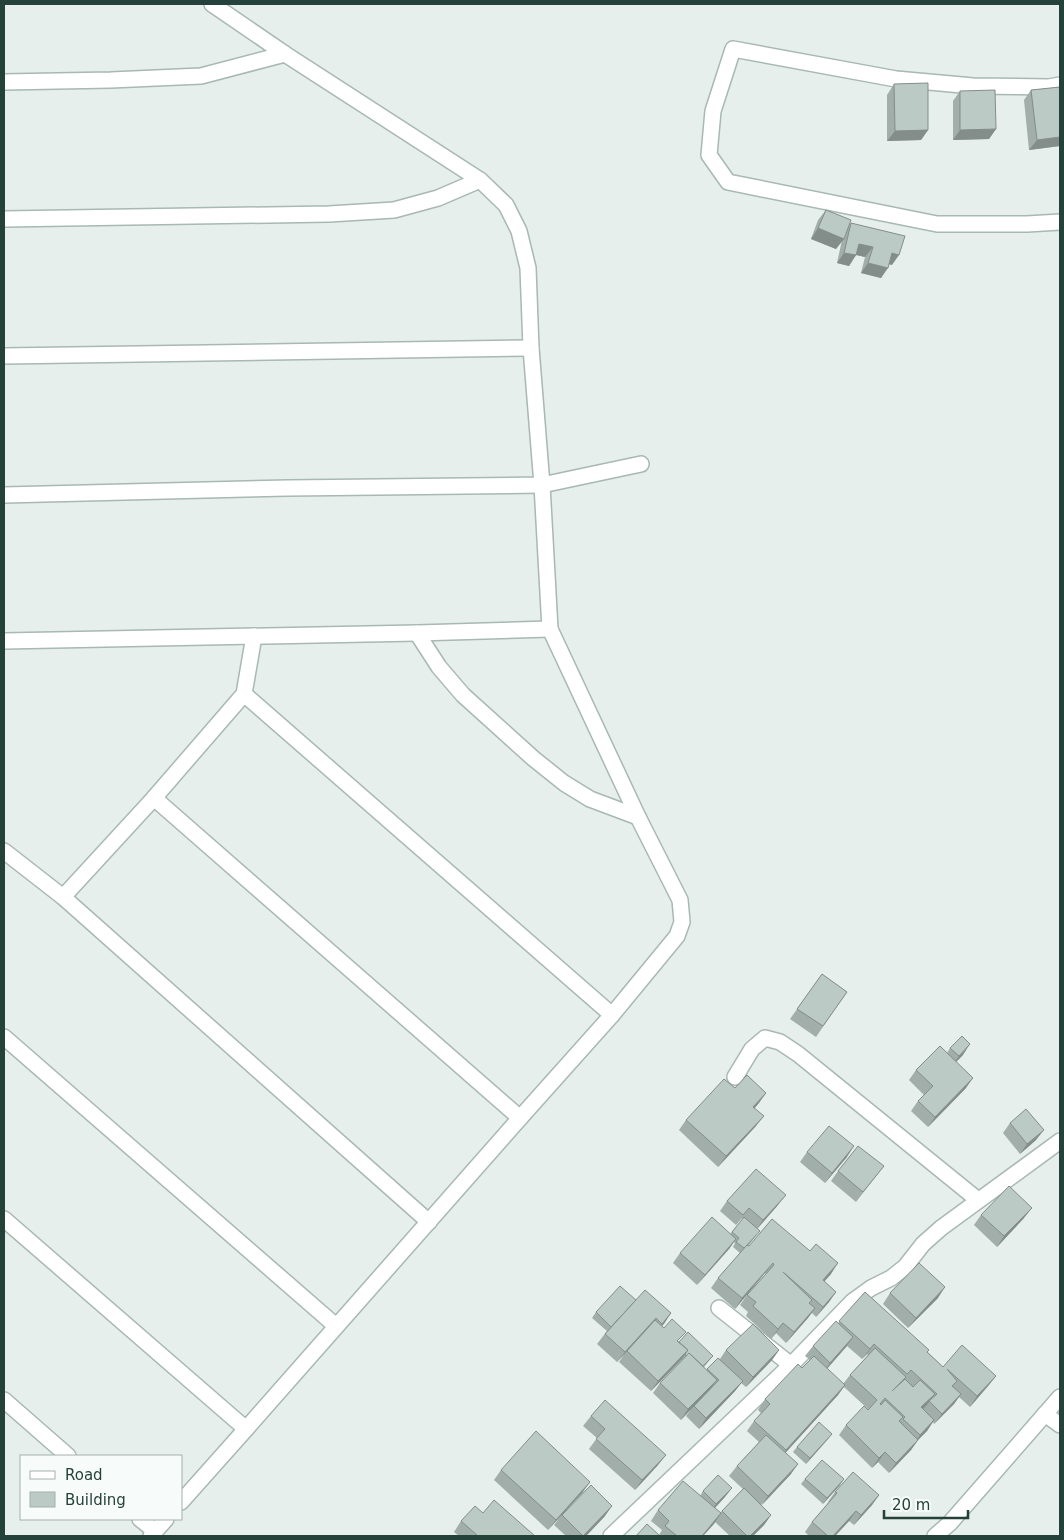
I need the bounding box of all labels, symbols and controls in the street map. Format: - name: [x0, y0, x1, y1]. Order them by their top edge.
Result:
- legend: [20, 1455, 182, 1520]
- text: Road: [65, 1466, 103, 1484]
- scale bar: [884, 1488, 968, 1520]
- text: Building: [65, 1491, 126, 1509]
- text: 20 m: [892, 1496, 930, 1514]

